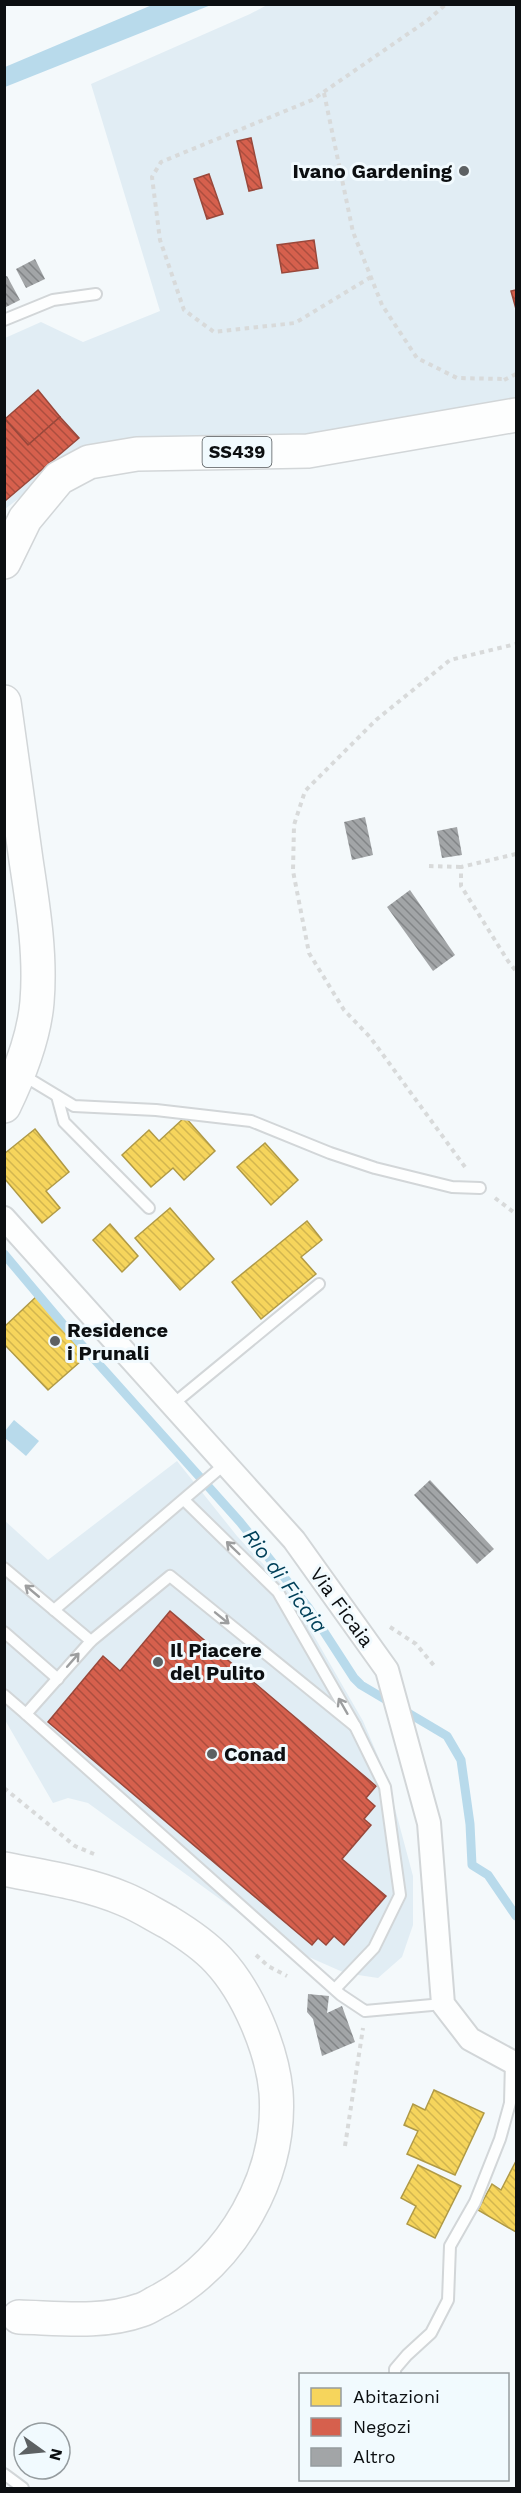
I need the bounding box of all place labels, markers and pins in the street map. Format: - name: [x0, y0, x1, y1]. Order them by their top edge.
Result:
- place label: Ivano Gardening: [293, 159, 453, 183]
- marker: Ivano Gardening: [457, 164, 471, 178]
- place label: Residence i Prunali: [67, 1318, 168, 1365]
- marker: Residence i Prunali: [48, 1334, 62, 1348]
- place label: Il Piacere del Pulito: [170, 1638, 265, 1685]
- marker: Il Piacere del Pulito: [151, 1655, 165, 1669]
- place label: Conad: [224, 1742, 286, 1766]
- marker: Conad: [205, 1747, 219, 1761]

